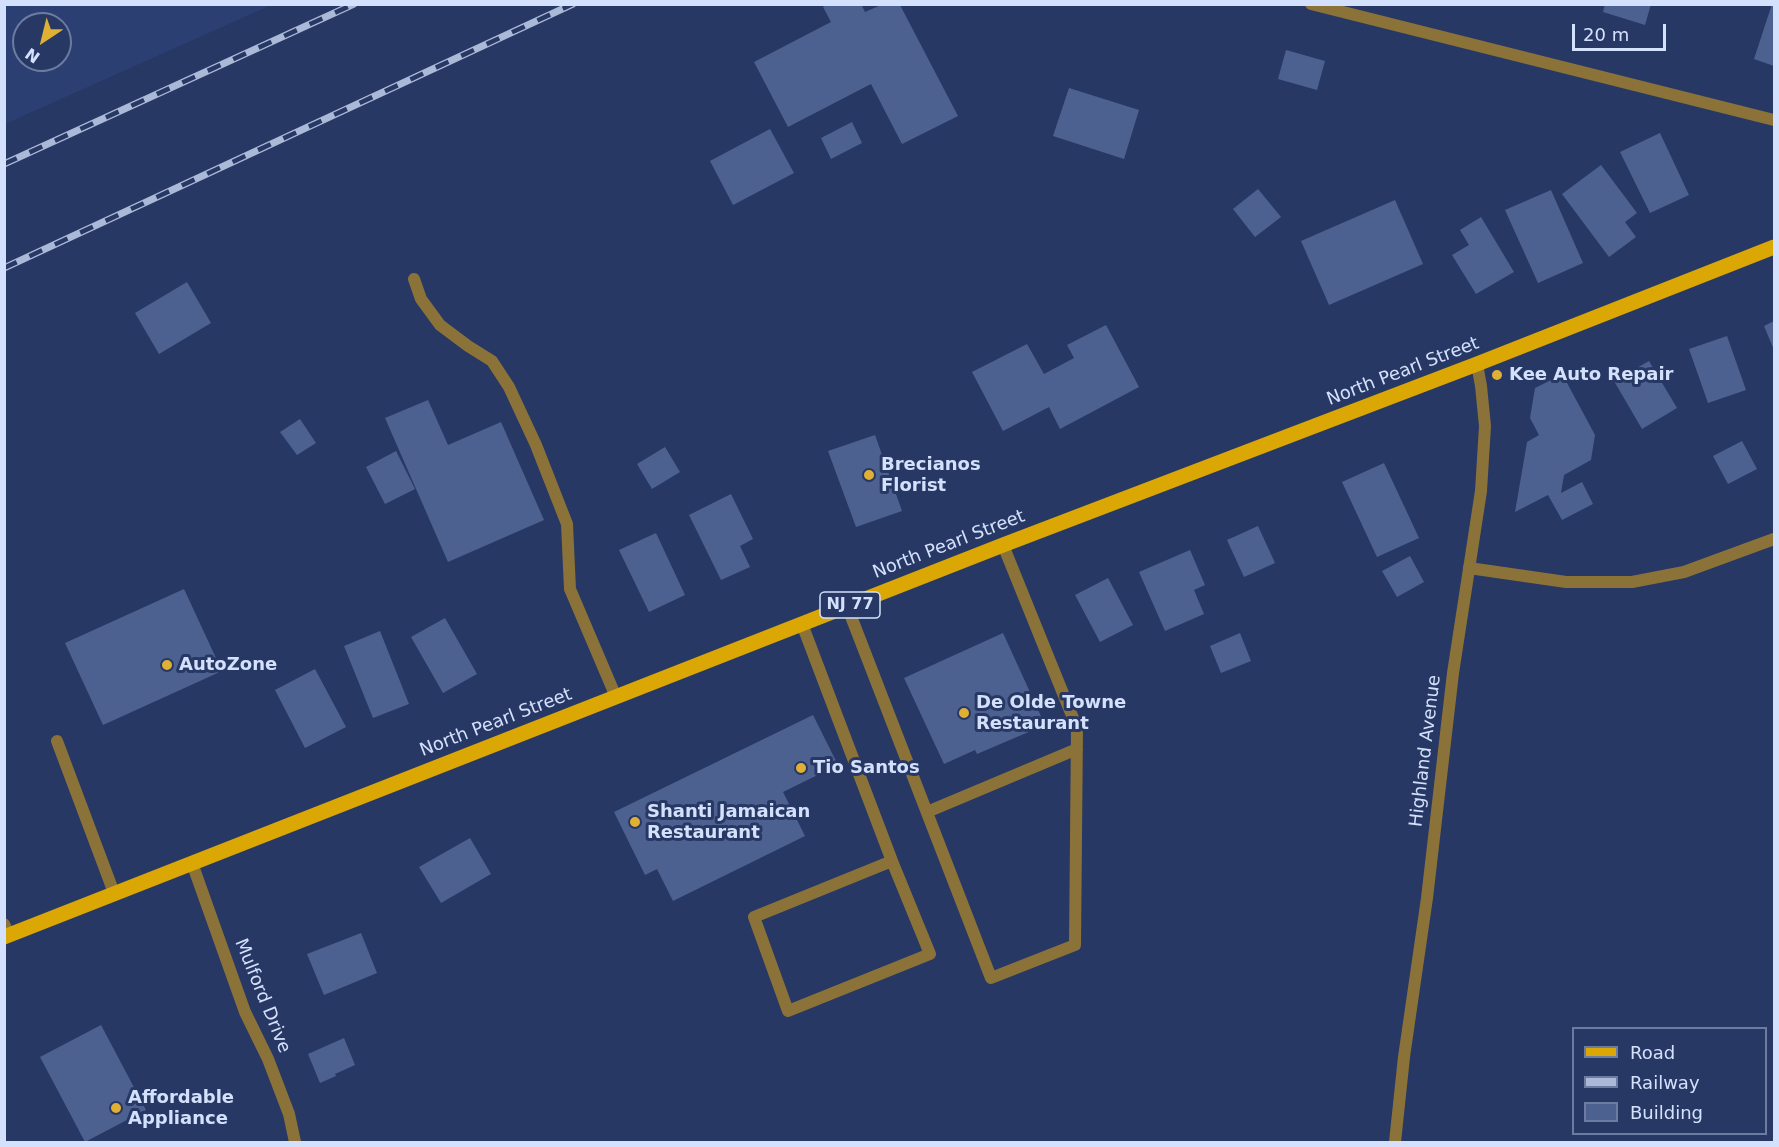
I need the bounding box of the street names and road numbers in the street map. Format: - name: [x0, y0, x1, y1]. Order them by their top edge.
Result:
- street label: North Pearl Street: [1324, 333, 1482, 411]
- street label: North Pearl Street: [870, 506, 1028, 584]
- road number: NJ 77: [820, 592, 880, 618]
- street label: Highland Avenue: [1406, 674, 1446, 828]
- street label: North Pearl Street: [417, 684, 575, 762]
- street label: Mulford Drive: [229, 936, 295, 1056]

